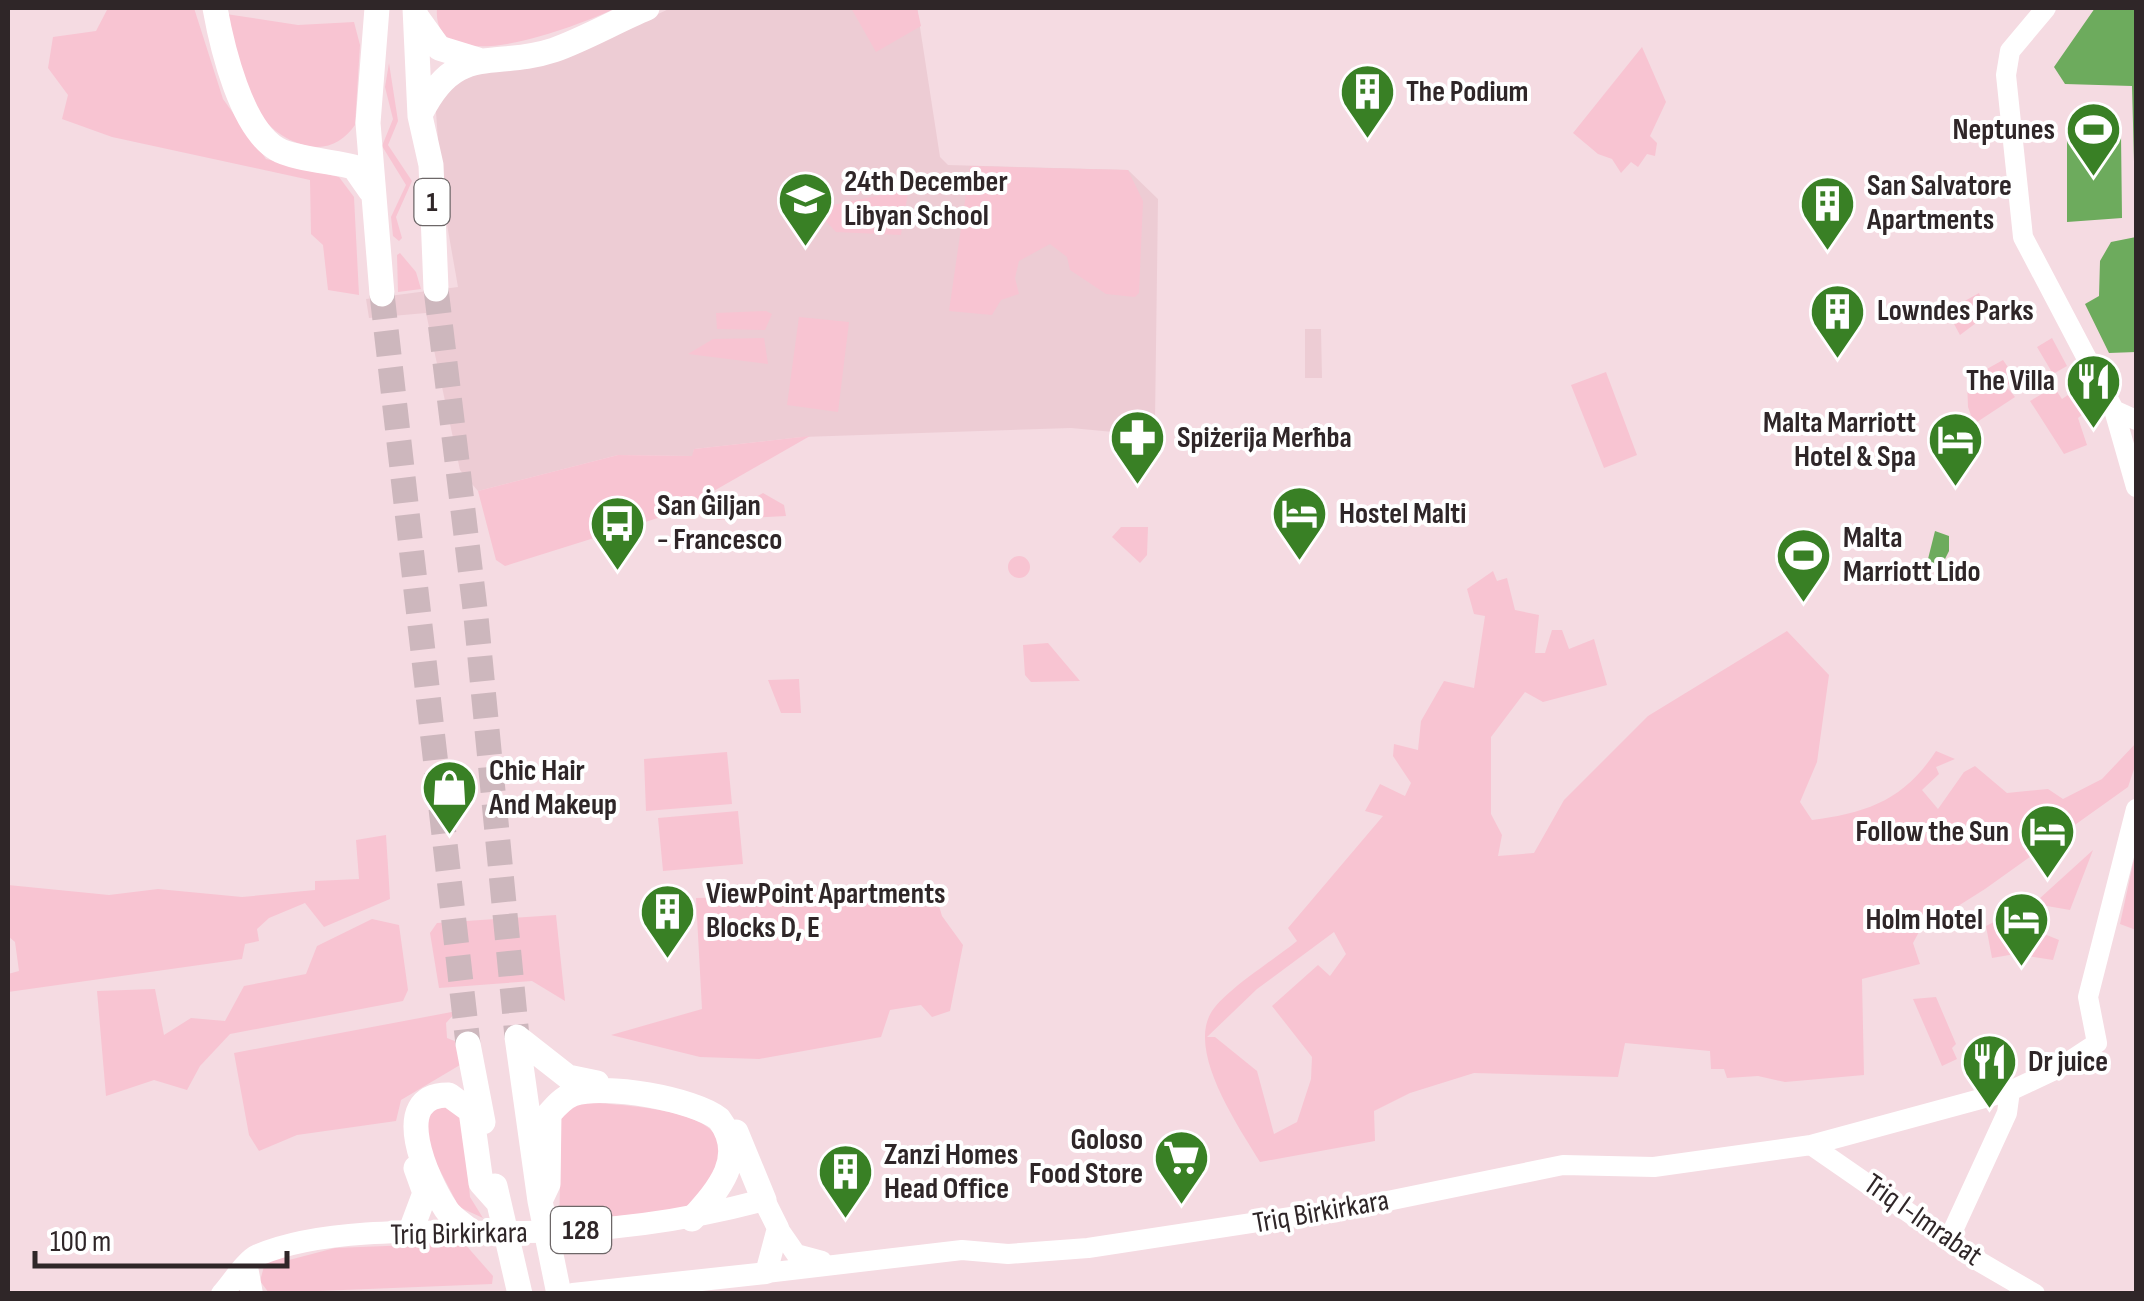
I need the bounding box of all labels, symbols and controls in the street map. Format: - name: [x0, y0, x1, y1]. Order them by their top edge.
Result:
- building icon: The Podium: [1337, 62, 1397, 141]
- place label: The Podium: [1406, 74, 1529, 110]
- sports icon: Neptunes: [2064, 100, 2124, 179]
- place label: Neptunes: [1952, 112, 2055, 148]
- place label: 24th December Libyan School: [844, 164, 1008, 234]
- place label: San Salvatore Apartments: [1866, 168, 2012, 238]
- school or university icon: 24th December Libyan School: [775, 169, 835, 248]
- building icon: San Salvatore Apartments: [1798, 173, 1858, 252]
- road number: 1: [414, 179, 450, 225]
- building icon: Lowndes Parks: [1808, 281, 1868, 360]
- place label: Lowndes Parks: [1877, 293, 2034, 329]
- restaurant icon: The Villa: [2064, 351, 2124, 430]
- place label: The Villa: [1966, 363, 2055, 399]
- place label: Malta Marriott Hotel & Spa: [1763, 405, 1916, 475]
- pharmacy icon: Spiżerija Merħba: [1108, 408, 1168, 487]
- hotel icon: Malta Marriott Hotel & Spa: [1925, 410, 1985, 489]
- place label: Spiżerija Merħba: [1177, 420, 1352, 456]
- hotel icon: Hostel Malti: [1270, 484, 1330, 563]
- place label: San Ġiljan - Francesco: [657, 488, 782, 558]
- bus stop icon: San Ġiljan - Francesco: [588, 493, 648, 572]
- place label: Hostel Malti: [1339, 496, 1466, 532]
- place label: Malta Marriott Lido: [1843, 520, 1981, 590]
- sports icon: Malta Marriott Lido: [1774, 525, 1834, 604]
- place label: Chic Hair And Makeup: [488, 753, 617, 823]
- shop icon: Chic Hair And Makeup: [420, 758, 480, 837]
- hotel icon: Follow the Sun: [2018, 802, 2078, 881]
- place label: Follow the Sun: [1855, 814, 2009, 850]
- place label: ViewPoint Apartments Blocks D, E: [706, 876, 946, 946]
- building icon: ViewPoint Apartments Blocks D, E: [637, 881, 697, 960]
- hotel icon: Holm Hotel: [1992, 890, 2052, 969]
- place label: Holm Hotel: [1866, 902, 1983, 938]
- restaurant icon: Dr juice: [1959, 1032, 2019, 1111]
- place label: Dr juice: [2028, 1044, 2108, 1080]
- place label: Goloso Food Store: [1029, 1122, 1143, 1192]
- supermarket icon: Goloso Food Store: [1152, 1127, 1212, 1206]
- place label: Zanzi Homes Head Office: [884, 1137, 1018, 1207]
- building icon: Zanzi Homes Head Office: [815, 1142, 875, 1221]
- street label: Triq l-Imrabat: [1857, 1166, 1989, 1274]
- street label: Triq Birkirkara: [1250, 1182, 1392, 1242]
- scale bar: [35, 1206, 288, 1268]
- road number: 128: [551, 1207, 611, 1253]
- street label: Triq Birkirkara: [390, 1215, 528, 1253]
- text: 100 m: [50, 1224, 111, 1260]

